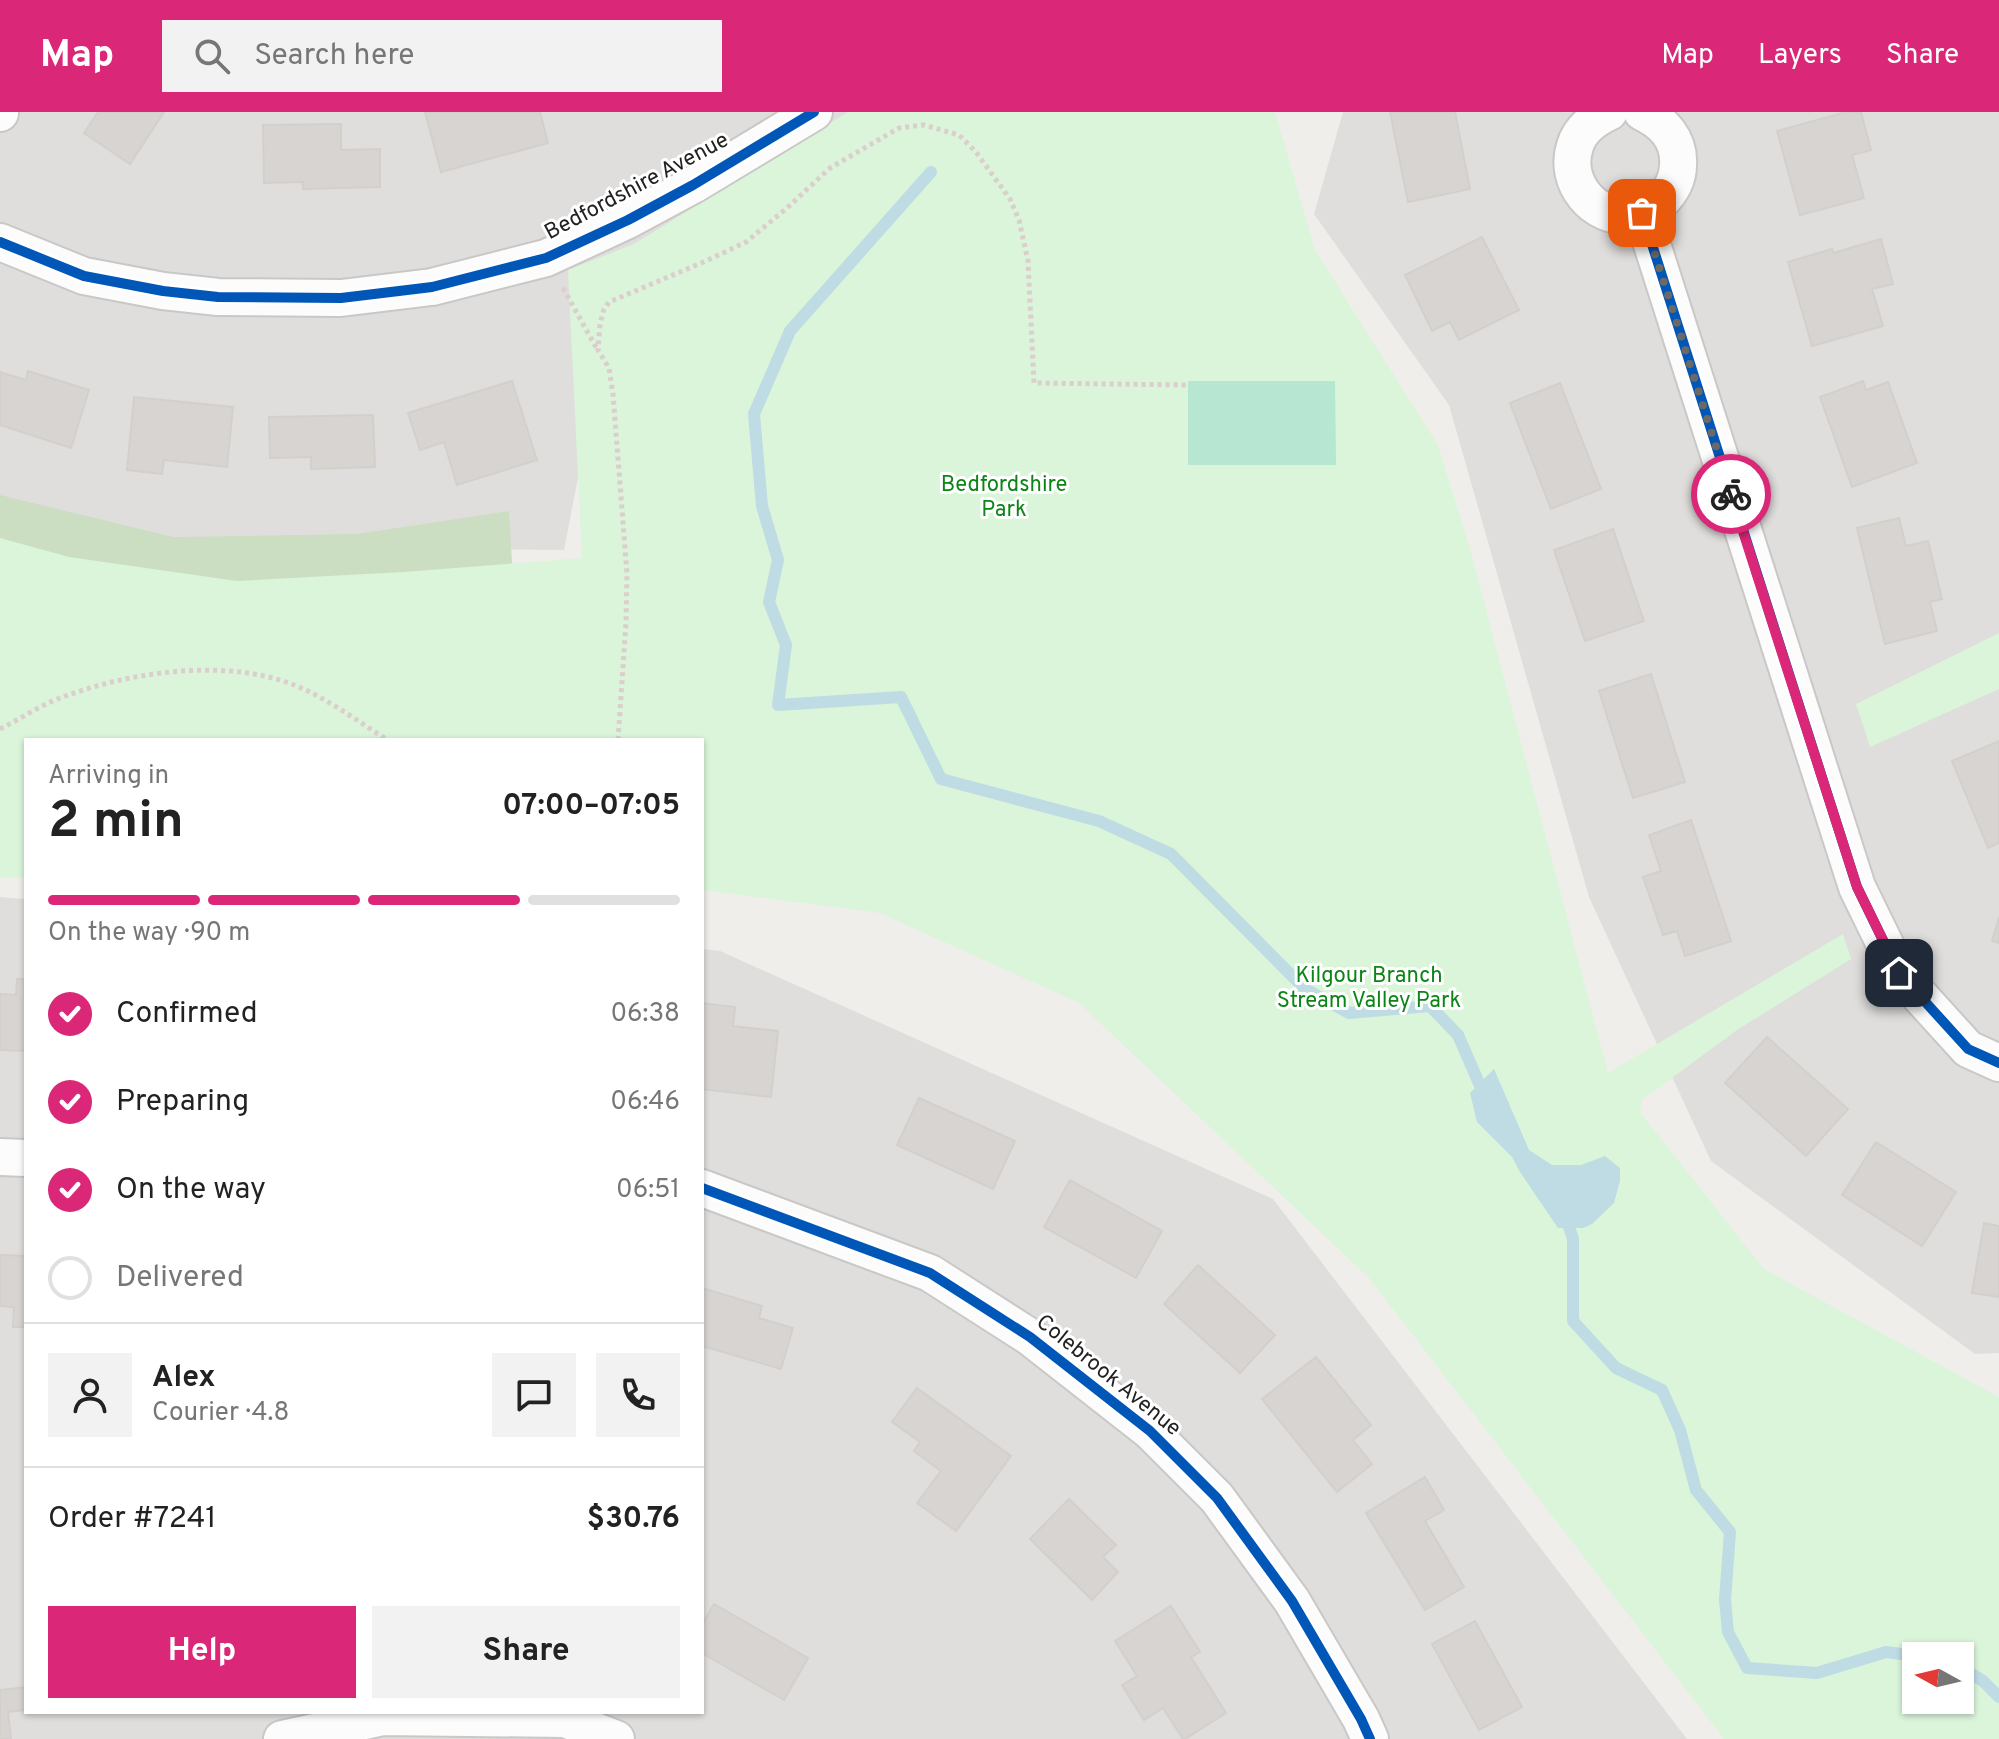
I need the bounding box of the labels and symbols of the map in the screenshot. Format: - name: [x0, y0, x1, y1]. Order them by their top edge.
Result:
- street label: Bedfordshire Avenue: [540, 127, 734, 247]
- pin: [1608, 179, 1676, 247]
- courier: [1691, 454, 1771, 534]
- park label: Bedfordshire Park: [941, 472, 1067, 524]
- pin: [1865, 939, 1933, 1007]
- park label: Kilgour Branch Stream Valley Park: [1277, 963, 1461, 1015]
- street label: Colebrook Avenue: [1030, 1309, 1186, 1443]
- north arrow: [1902, 1642, 1974, 1714]

